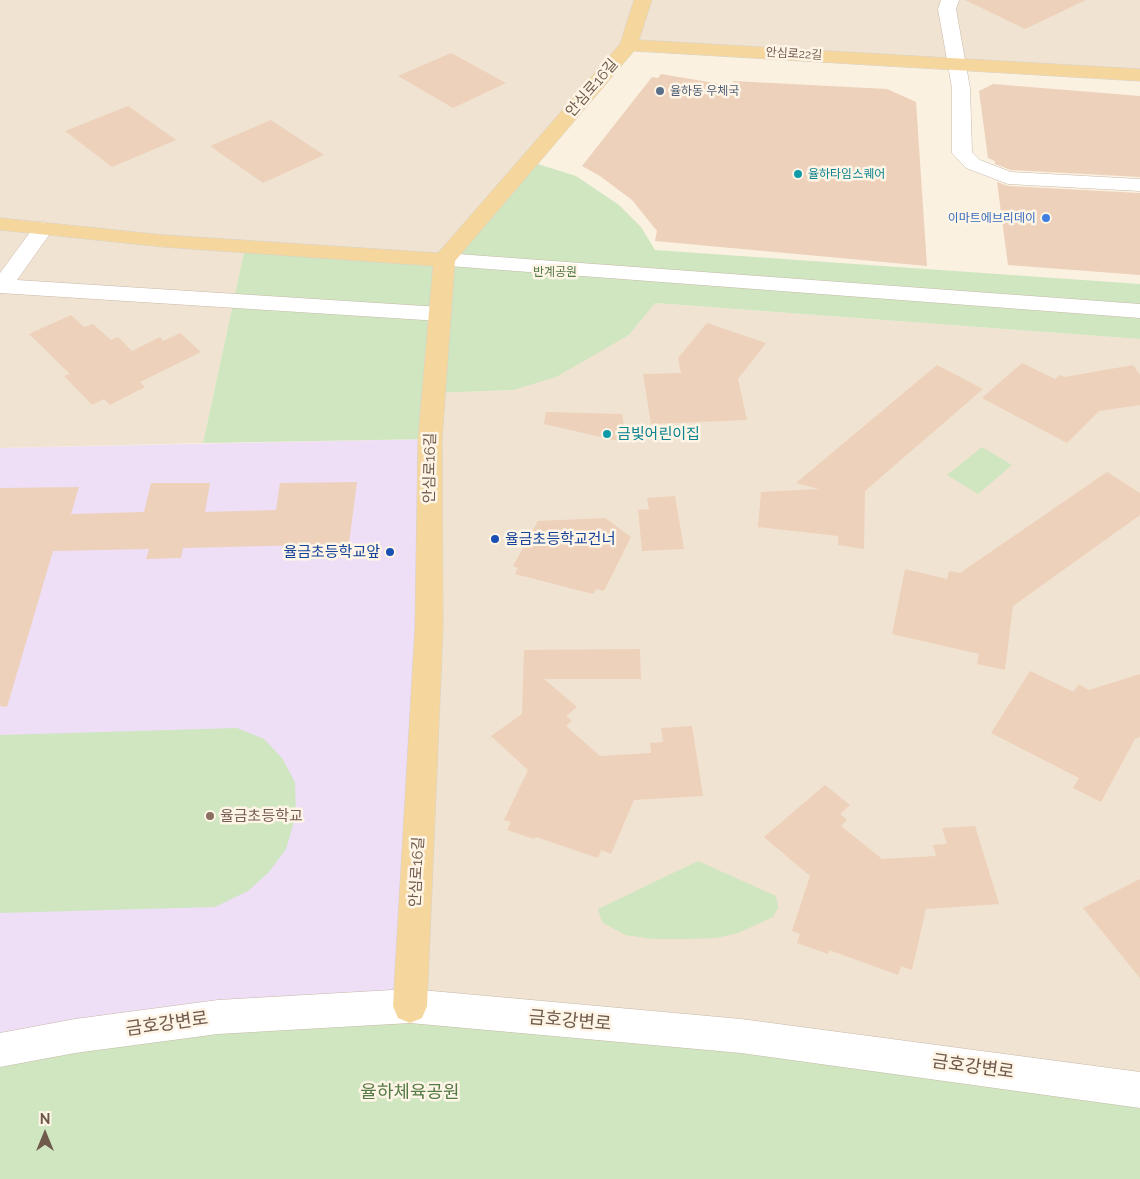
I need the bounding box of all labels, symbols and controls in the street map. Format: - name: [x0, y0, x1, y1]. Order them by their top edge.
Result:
- street label: 안심로22길: [765, 45, 823, 63]
- street label: 안심로16길: [562, 55, 622, 121]
- place label: 율하동 우체국: [670, 84, 739, 98]
- marker: 율하동 우체국: [654, 85, 666, 97]
- place label: 율하타임스퀘어: [808, 167, 885, 181]
- marker: 율하타임스퀘어: [792, 168, 804, 180]
- place label: 이마트에브리데이: [948, 211, 1036, 225]
- marker: 이마트에브리데이: [1040, 212, 1052, 224]
- park label: 반계공원: [533, 265, 577, 279]
- place label: 금빛어린이집: [617, 425, 700, 443]
- marker: 금빛어린이집: [601, 428, 613, 440]
- street label: 안심로16길: [420, 433, 440, 503]
- place label: 율금초등학교건너: [505, 530, 615, 548]
- marker: 율금초등학교건너: [489, 533, 501, 545]
- place label: 율금초등학교앞: [283, 543, 380, 561]
- marker: 율금초등학교앞: [384, 546, 396, 558]
- place label: 율금초등학교: [220, 807, 303, 825]
- marker: 율금초등학교: [204, 810, 216, 822]
- street label: 안심로16길: [406, 836, 428, 908]
- street label: 금호강변로: [528, 1007, 612, 1035]
- street label: 금호강변로: [124, 1008, 210, 1040]
- street label: 금호강변로: [930, 1051, 1016, 1083]
- park label: 율하체육공원: [360, 1082, 460, 1104]
- north arrow: [20, 1109, 70, 1159]
- text: N: [40, 1111, 50, 1127]

